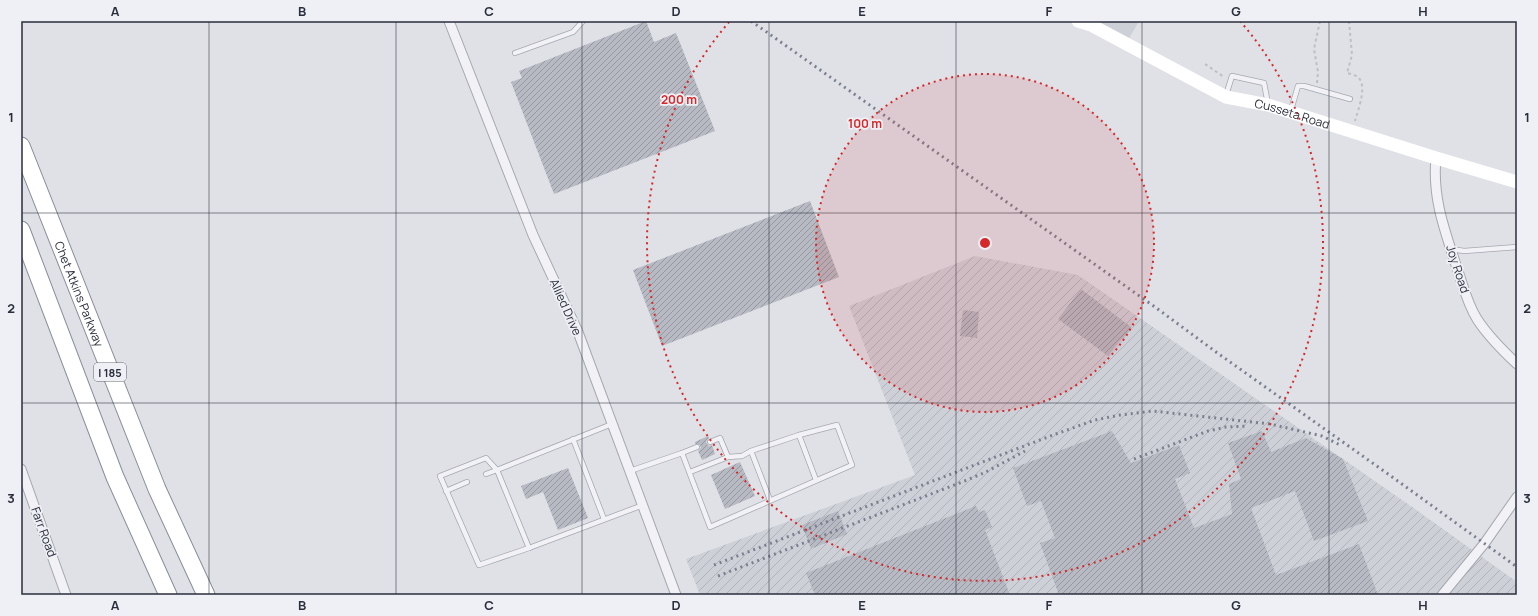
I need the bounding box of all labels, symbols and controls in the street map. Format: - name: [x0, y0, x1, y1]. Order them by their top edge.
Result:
- text: A: [111, 2, 120, 20]
- text: B: [298, 2, 306, 20]
- text: C: [484, 2, 494, 20]
- text: D: [671, 2, 681, 20]
- text: E: [858, 2, 866, 20]
- text: F: [1046, 2, 1053, 20]
- text: G: [1231, 2, 1241, 20]
- text: H: [1418, 2, 1428, 20]
- text: 200 m: [661, 91, 697, 108]
- street label: Cusseta Road: [1253, 94, 1332, 133]
- text: 1: [8, 108, 14, 126]
- text: 1: [1524, 108, 1530, 126]
- text: 100 m: [848, 115, 882, 132]
- centre of rings: [978, 236, 992, 250]
- street label: Chet Atkins Parkway: [51, 239, 108, 350]
- street label: Joy Road: [1442, 243, 1474, 295]
- street label: Allied Drive: [546, 276, 586, 338]
- text: 2: [7, 299, 15, 317]
- text: 2: [1523, 299, 1531, 317]
- road number: I 185: [94, 363, 126, 381]
- text: 3: [7, 489, 15, 507]
- text: 3: [1523, 489, 1531, 507]
- street label: Farr Road: [27, 505, 61, 559]
- text: A: [111, 596, 120, 614]
- text: B: [298, 596, 306, 614]
- text: C: [484, 596, 494, 614]
- text: D: [671, 596, 681, 614]
- text: E: [858, 596, 866, 614]
- text: F: [1046, 596, 1053, 614]
- text: G: [1231, 596, 1241, 614]
- text: H: [1418, 596, 1428, 614]

